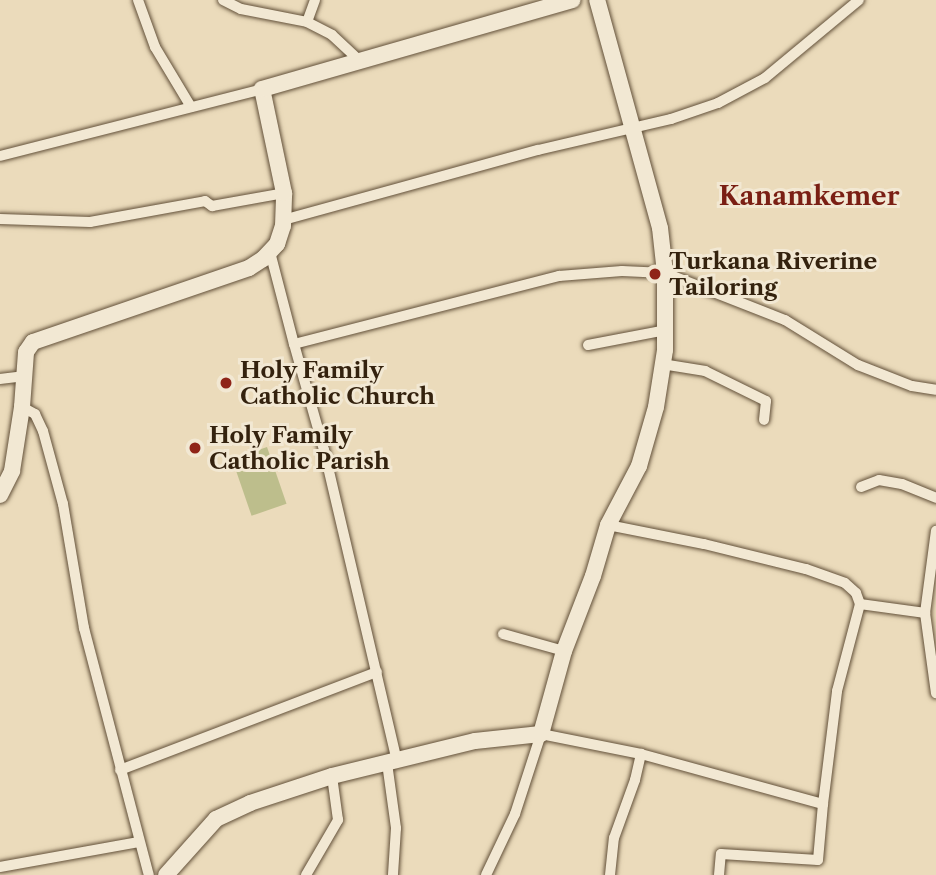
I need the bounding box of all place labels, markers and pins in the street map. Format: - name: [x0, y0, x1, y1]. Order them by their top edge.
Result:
- place label: Turkana Riverine Tailoring: [669, 247, 878, 301]
- marker: Turkana Riverine Tailoring: [647, 266, 663, 282]
- place label: Holy Family Catholic Church: [240, 356, 435, 410]
- marker: Holy Family Catholic Church: [218, 375, 234, 391]
- place label: Holy Family Catholic Parish: [209, 421, 390, 475]
- marker: Holy Family Catholic Parish: [187, 440, 203, 456]

